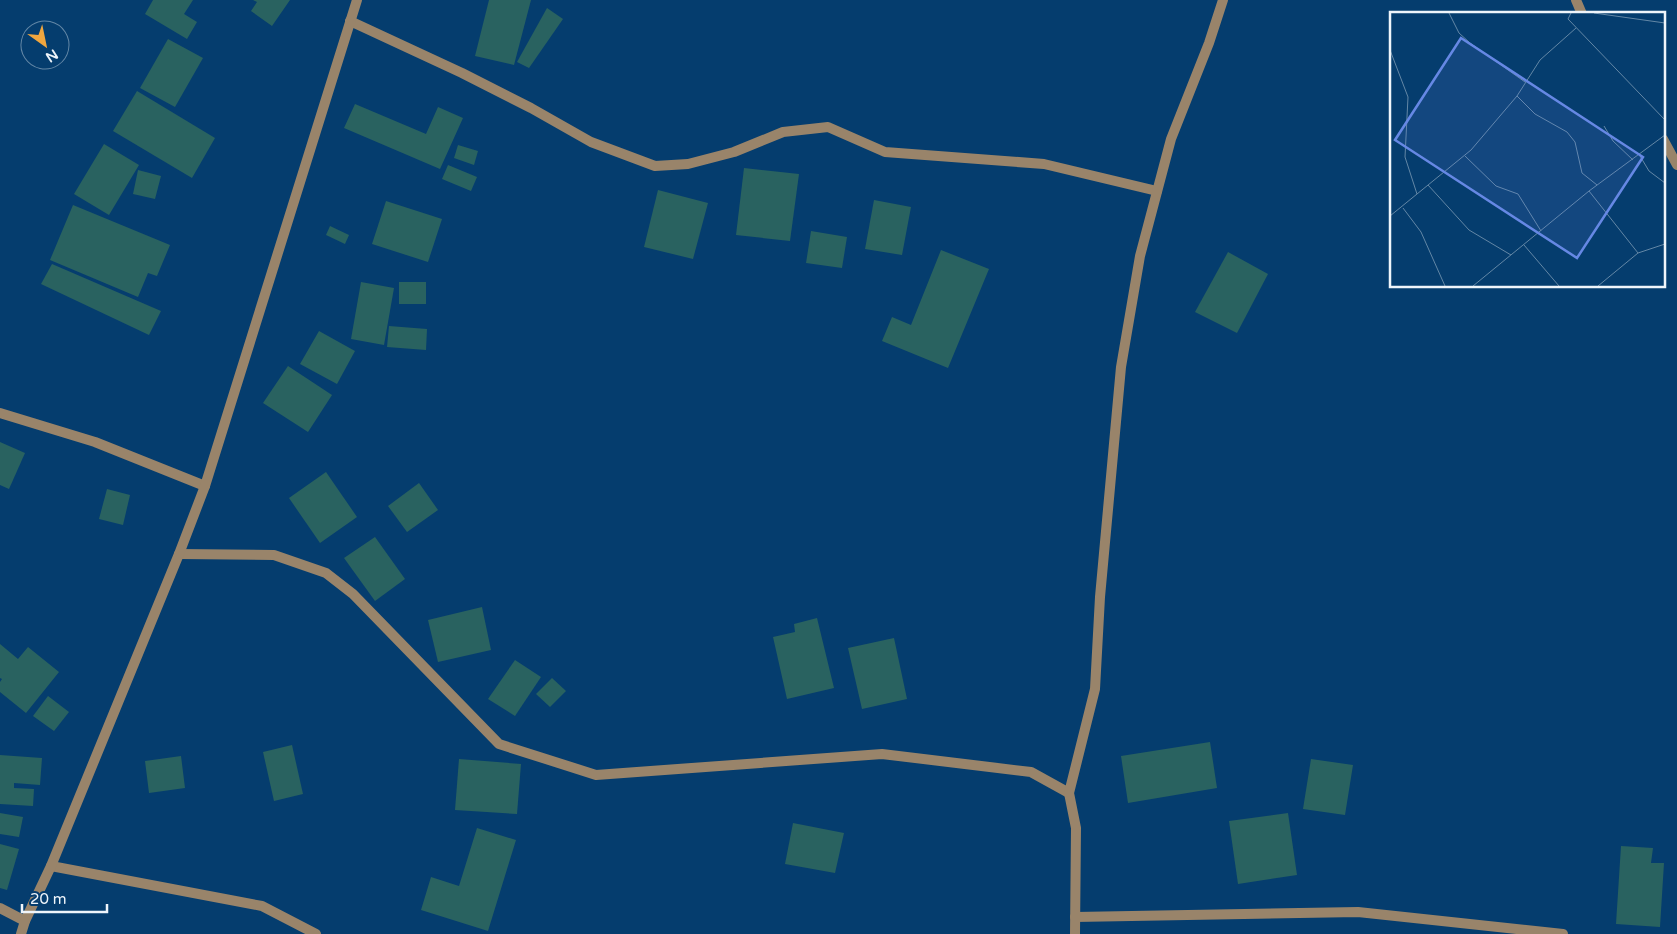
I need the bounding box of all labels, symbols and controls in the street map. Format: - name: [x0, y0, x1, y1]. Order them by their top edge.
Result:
- inset map: [1390, 12, 1664, 288]
- north arrow: [20, 20, 70, 70]
- text: N: [42, 45, 61, 66]
- scale bar: [22, 882, 108, 914]
- text: 20 m: [30, 890, 67, 908]

